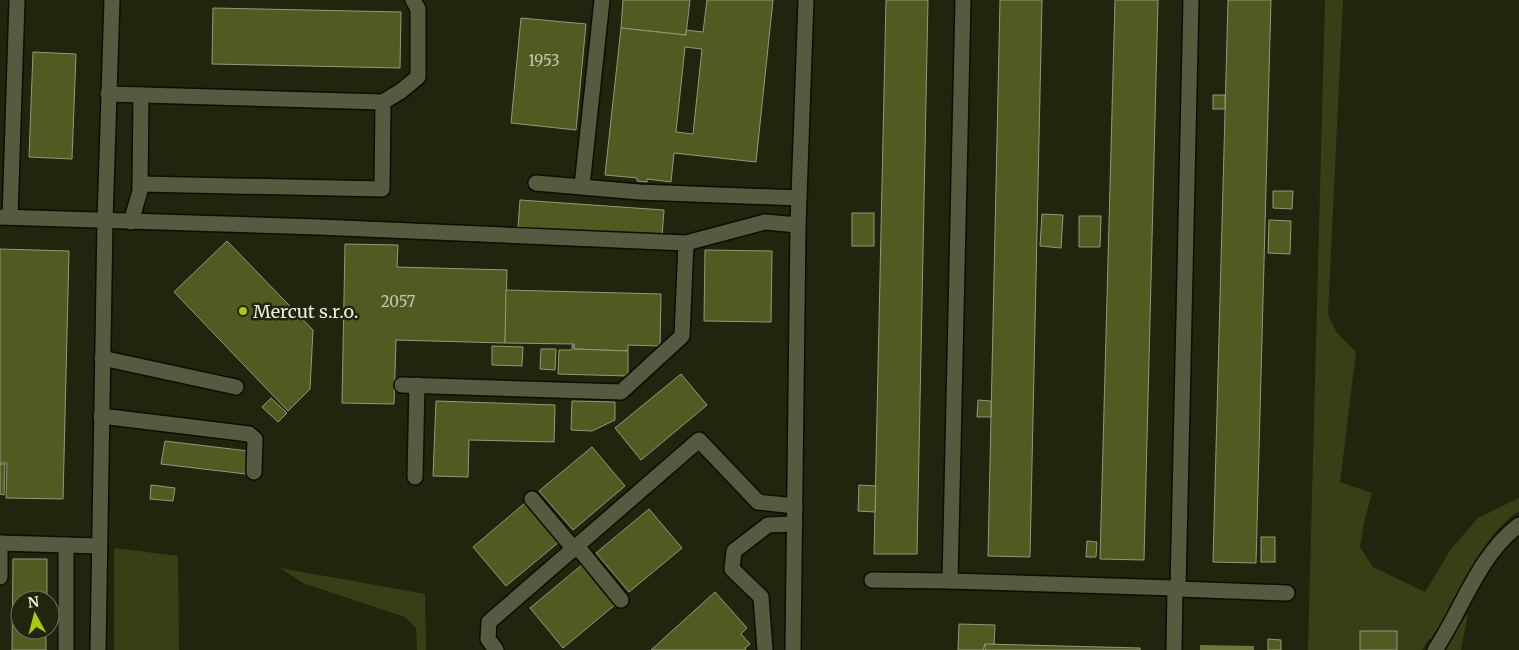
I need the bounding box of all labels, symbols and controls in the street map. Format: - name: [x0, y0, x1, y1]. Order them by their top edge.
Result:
- house number: 1953: [528, 51, 560, 70]
- house number: 2057: [381, 292, 416, 311]
- place label: Mercut s.r.o.: [253, 300, 358, 323]
- marker: Mercut s.r.o.: [237, 305, 249, 317]
- north arrow: [10, 590, 60, 640]
- text: N: [27, 592, 40, 612]

